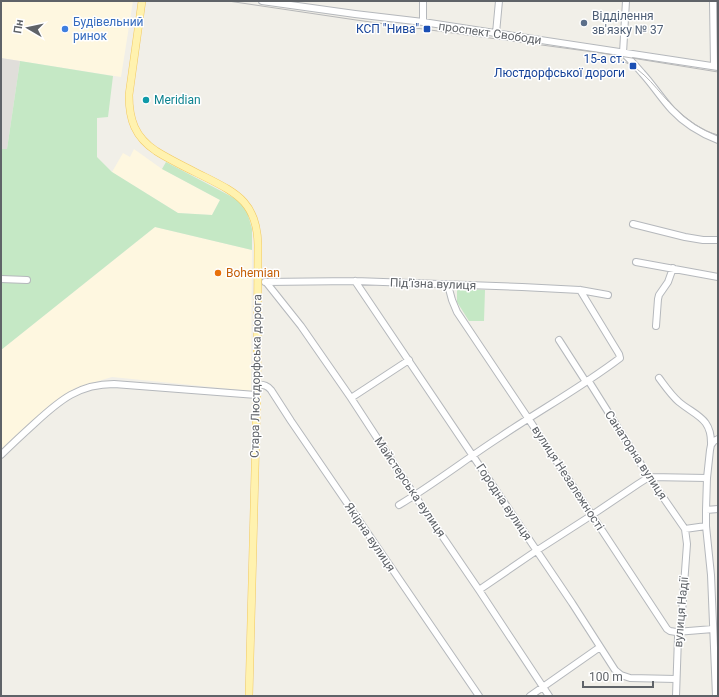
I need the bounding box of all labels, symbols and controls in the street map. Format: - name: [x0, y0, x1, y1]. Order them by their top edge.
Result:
- north arrow: [8, 8, 48, 48]
- place label: Відділення зв'язку № 37: [592, 9, 664, 37]
- place label: Будівельний ринок: [73, 15, 144, 43]
- marker: Відділення зв'язку № 37: [579, 18, 589, 28]
- text: Пн: [11, 19, 26, 34]
- street label: проспект Свободи: [438, 19, 543, 47]
- place label: КСП "Нива": [356, 22, 419, 36]
- marker: Будівельний ринок: [60, 24, 70, 34]
- marker: КСП "Нива": [422, 24, 432, 34]
- place label: 15-а ст. Люстдорфської дороги: [494, 52, 625, 80]
- marker: 15-а ст. Люстдорфської дороги: [628, 61, 638, 71]
- place label: Meridian: [154, 93, 201, 107]
- marker: Meridian: [141, 95, 151, 105]
- place label: Bohemian: [226, 266, 280, 280]
- marker: Bohemian: [213, 268, 223, 278]
- street label: Підʼїзна вулиця: [390, 275, 476, 293]
- street label: Стара Люстдорфська дорога: [248, 294, 264, 458]
- street label: Санаторна вулиця: [602, 408, 670, 502]
- street label: вулиця Незалежності: [529, 423, 607, 533]
- street label: Майстерська вулиця: [371, 434, 449, 540]
- street label: Городна вулиця: [473, 461, 535, 543]
- street label: Якірна вулиця: [342, 500, 398, 574]
- street label: вулиця Надії: [671, 575, 691, 648]
- scale bar: [583, 663, 653, 689]
- text: 100 m: [589, 670, 623, 684]

